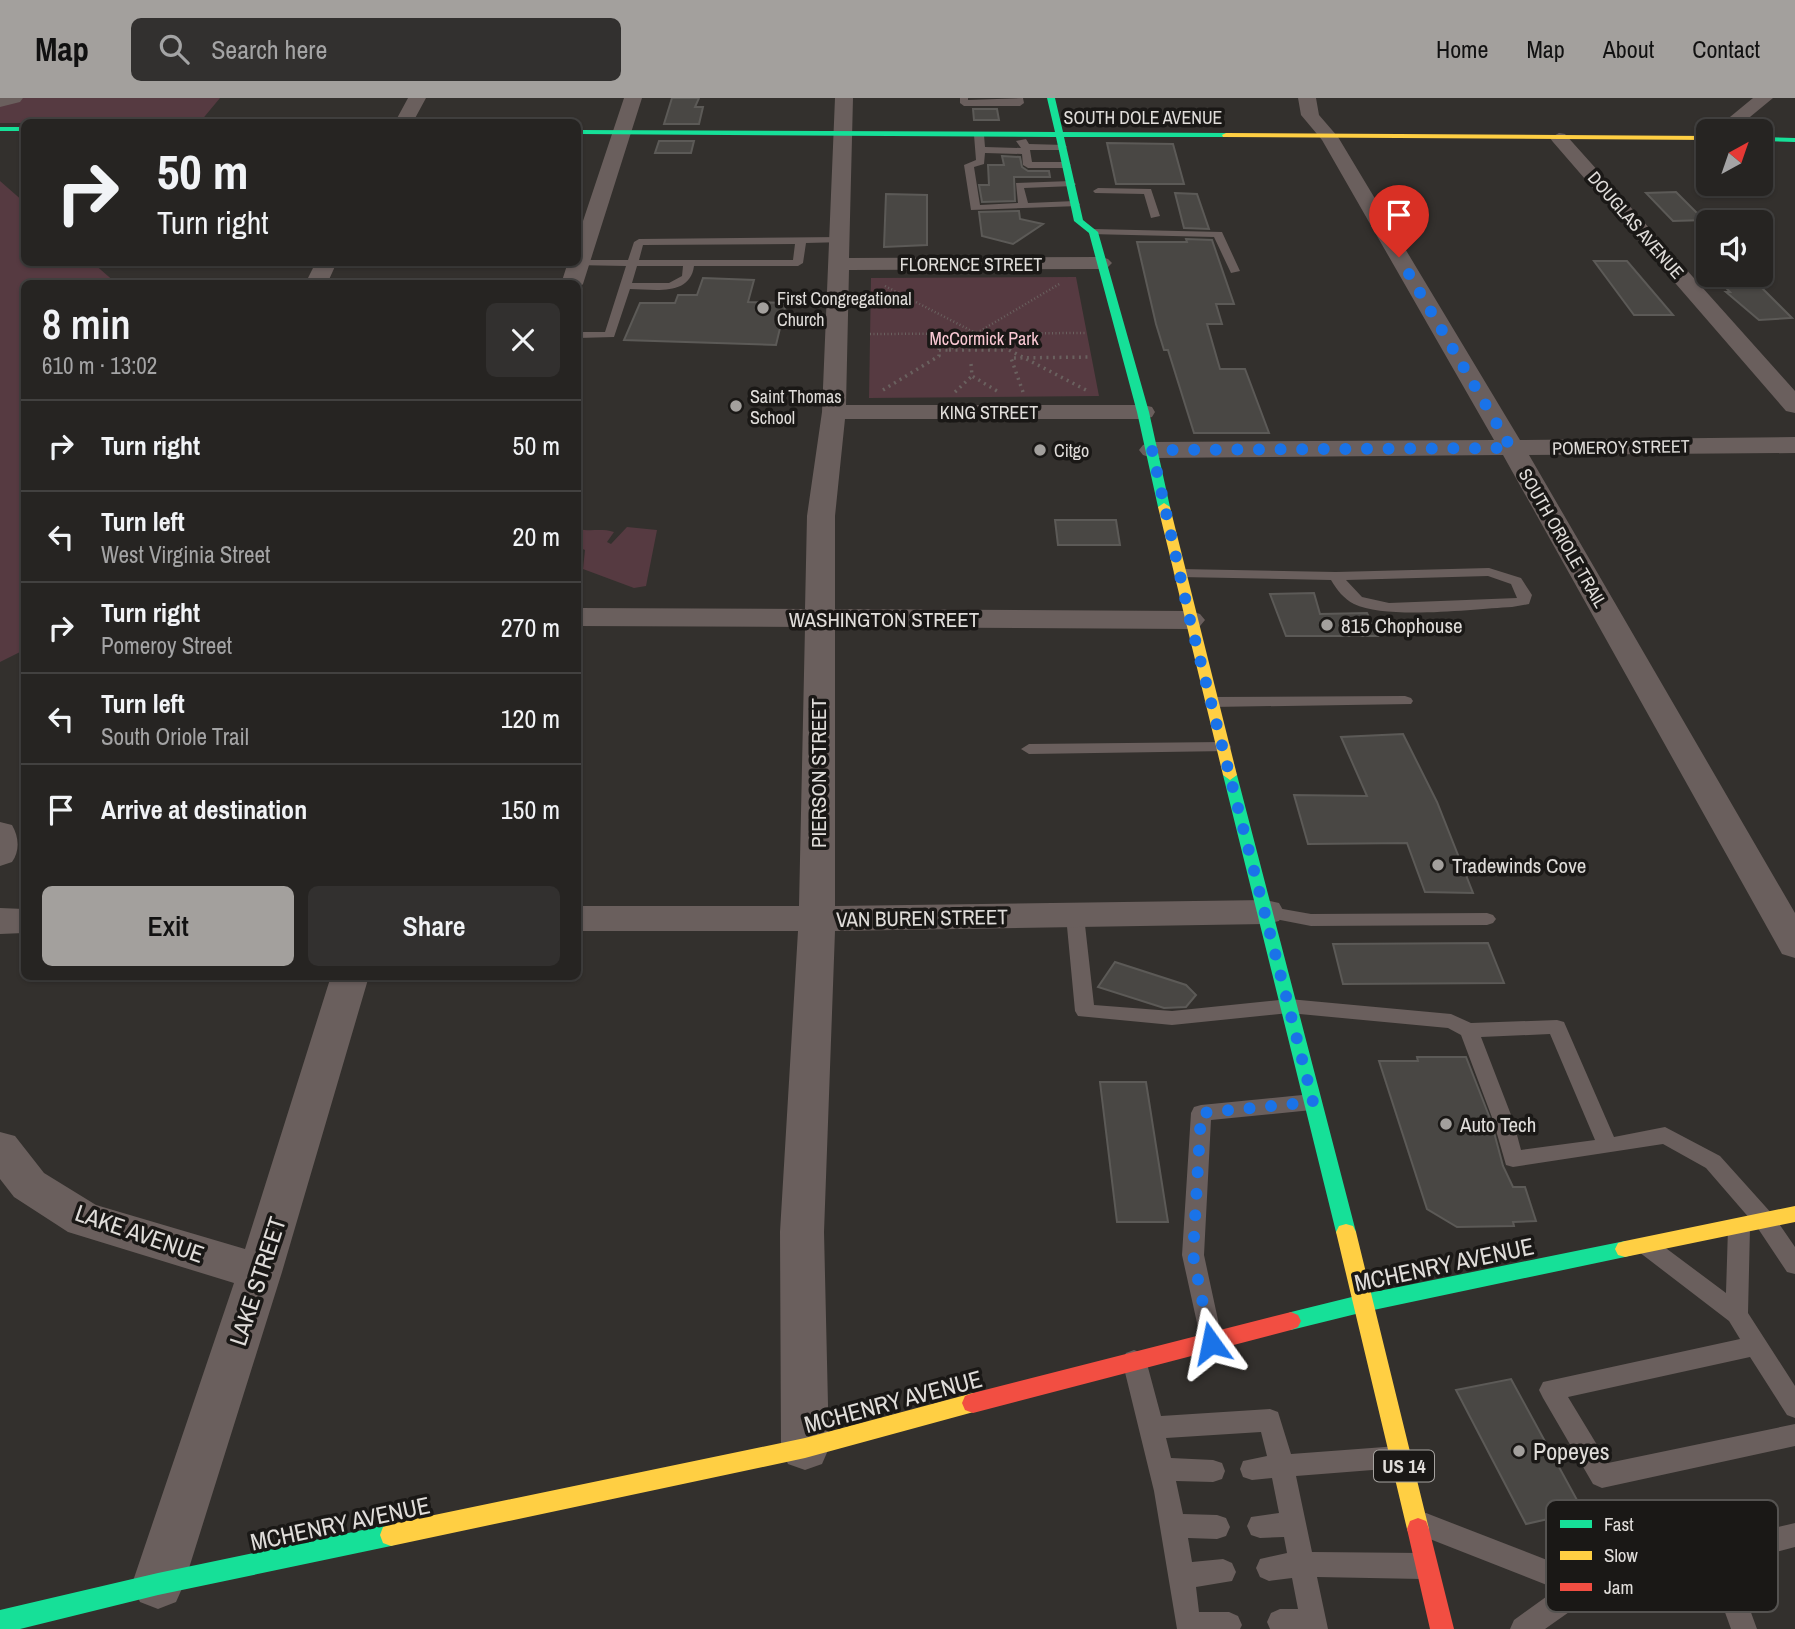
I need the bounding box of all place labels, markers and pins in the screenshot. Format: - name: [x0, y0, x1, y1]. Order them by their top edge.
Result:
- pin: [1369, 185, 1429, 257]
- place label: First Congregational Church: [777, 286, 912, 332]
- marker: First Congregational Church: [755, 300, 771, 316]
- place label: Saint Thomas School: [750, 384, 842, 430]
- marker: Saint Thomas School: [728, 398, 744, 414]
- place label: Citgo: [1054, 438, 1089, 463]
- marker: Citgo: [1032, 442, 1048, 458]
- place label: 815 Chophouse: [1341, 611, 1463, 640]
- marker: 815 Chophouse: [1319, 617, 1335, 633]
- place label: Tradewinds Cove: [1452, 851, 1586, 880]
- marker: Tradewinds Cove: [1430, 857, 1446, 873]
- place label: Auto Tech: [1459, 1110, 1536, 1139]
- marker: Auto Tech: [1438, 1116, 1454, 1132]
- place label: Popeyes: [1533, 1435, 1610, 1467]
- marker: Popeyes: [1511, 1443, 1527, 1459]

